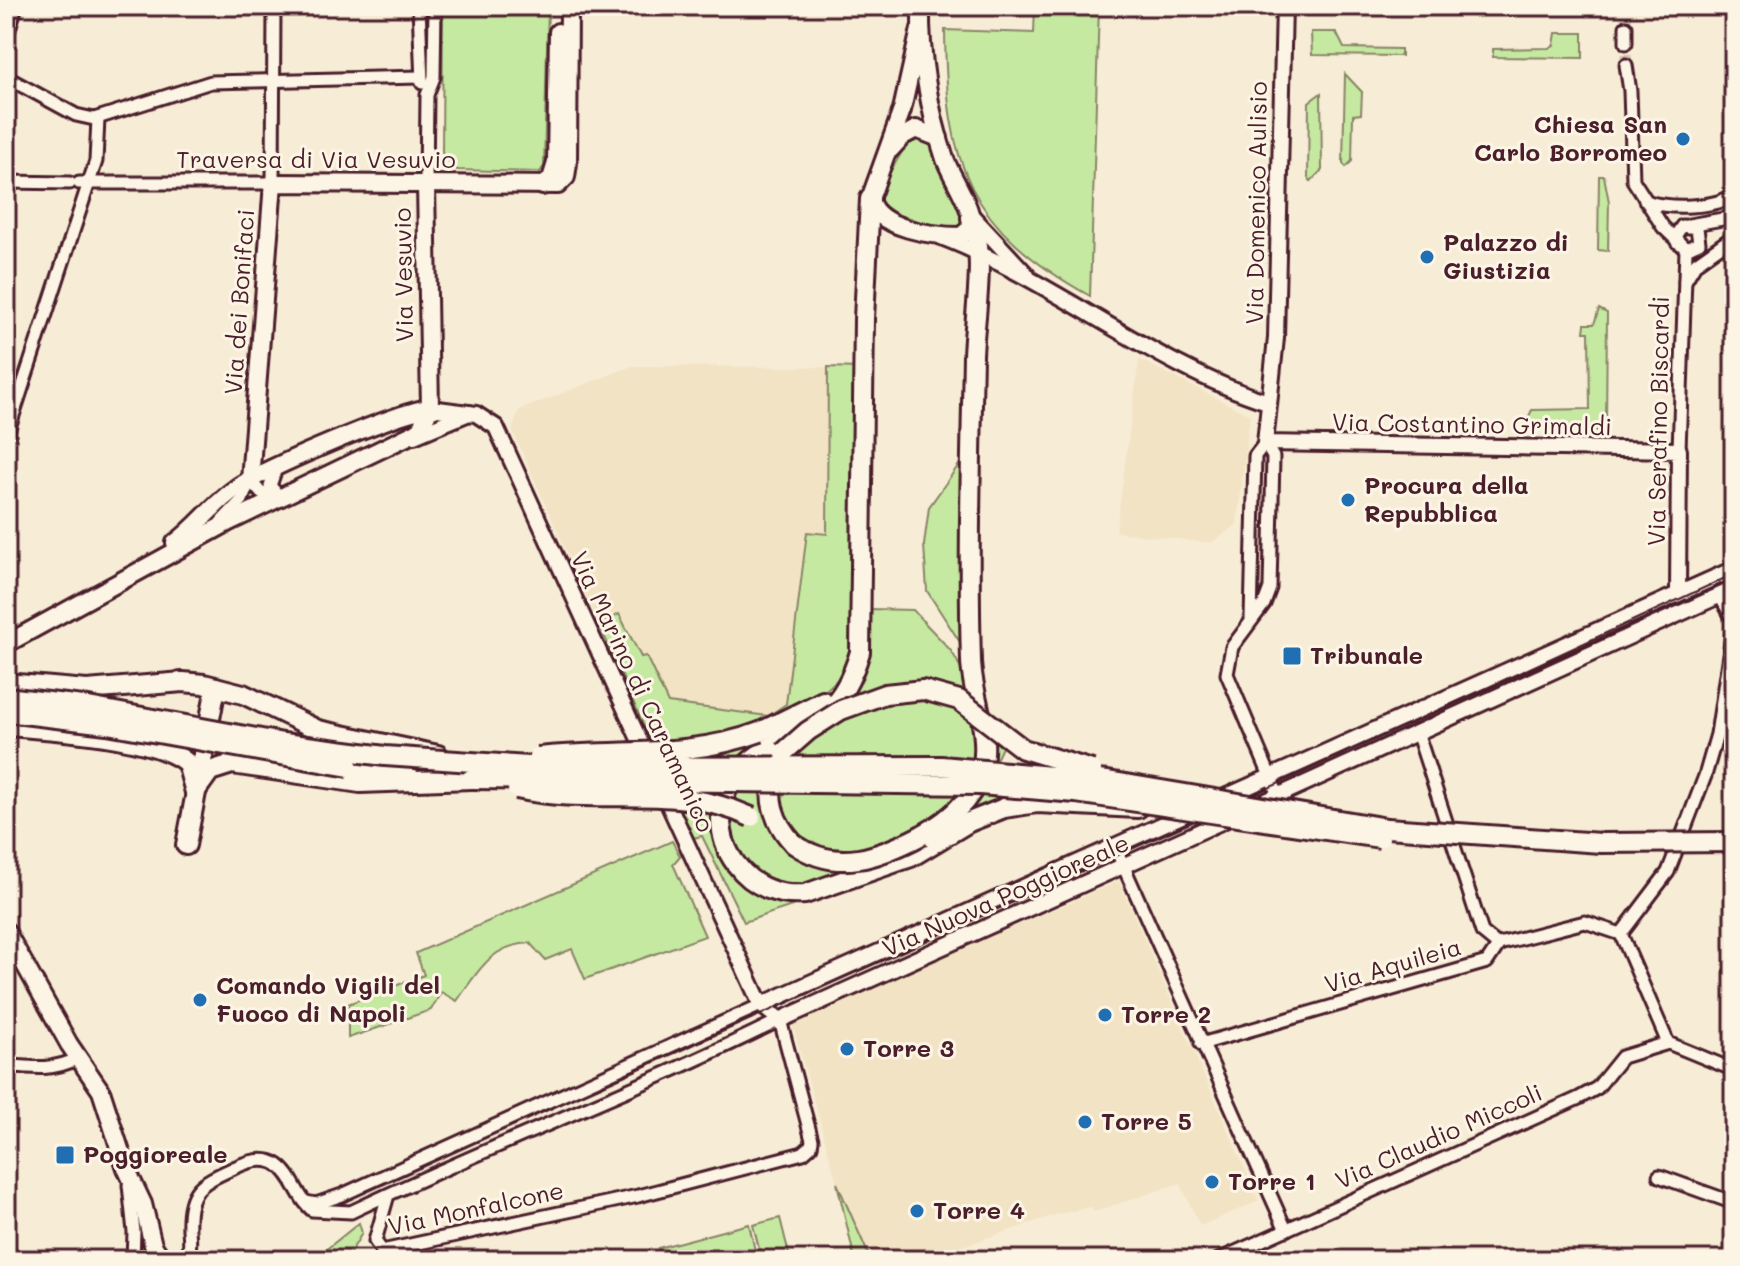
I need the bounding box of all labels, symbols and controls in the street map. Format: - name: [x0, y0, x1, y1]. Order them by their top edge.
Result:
- street label: Via Domenico Aulisio: [1238, 81, 1273, 325]
- place label: Chiesa San Carlo Borromeo: [1474, 108, 1667, 167]
- marker: Chiesa San Carlo Borromeo: [1674, 130, 1692, 148]
- street label: Traversa di Via Vesuvio: [176, 143, 456, 174]
- street label: Via Vesuvio: [386, 207, 419, 343]
- street label: Via dei Bonifaci: [217, 208, 260, 396]
- place label: Palazzo di Giustizia: [1443, 226, 1569, 285]
- marker: Palazzo di Giustizia: [1418, 248, 1436, 266]
- street label: Via Serafino Biscardi: [1640, 296, 1675, 546]
- street label: Via Costantino Grimaldi: [1332, 406, 1612, 441]
- place label: Procura della Repubblica: [1364, 469, 1529, 528]
- marker: Procura della Repubblica: [1339, 491, 1357, 509]
- street label: Via Marino di Caramanico: [565, 546, 722, 837]
- place label: Tribunale: [1310, 639, 1423, 670]
- marker: Tribunale: [1281, 645, 1303, 667]
- street label: Via Nuova Poggioreale: [877, 826, 1134, 963]
- street label: Via Aquileia: [1321, 930, 1465, 999]
- place label: Comando Vigili del Fuoco di Napoli: [216, 969, 440, 1028]
- marker: Comando Vigili del Fuoco di Napoli: [191, 991, 209, 1009]
- place label: Torre 2: [1121, 998, 1211, 1029]
- marker: Torre 2: [1096, 1006, 1114, 1024]
- place label: Torre 3: [863, 1032, 954, 1063]
- marker: Torre 3: [838, 1040, 856, 1058]
- street label: Via Claudio Miccoli: [1330, 1076, 1547, 1195]
- place label: Torre 5: [1101, 1105, 1192, 1136]
- marker: Torre 5: [1076, 1113, 1094, 1131]
- place label: Poggioreale: [83, 1138, 228, 1169]
- marker: Poggioreale: [54, 1144, 76, 1166]
- place label: Torre 1: [1228, 1165, 1315, 1196]
- marker: Torre 1: [1203, 1173, 1221, 1191]
- street label: Via Monfalcone: [385, 1174, 566, 1241]
- place label: Torre 4: [933, 1194, 1025, 1225]
- marker: Torre 4: [908, 1202, 926, 1220]

